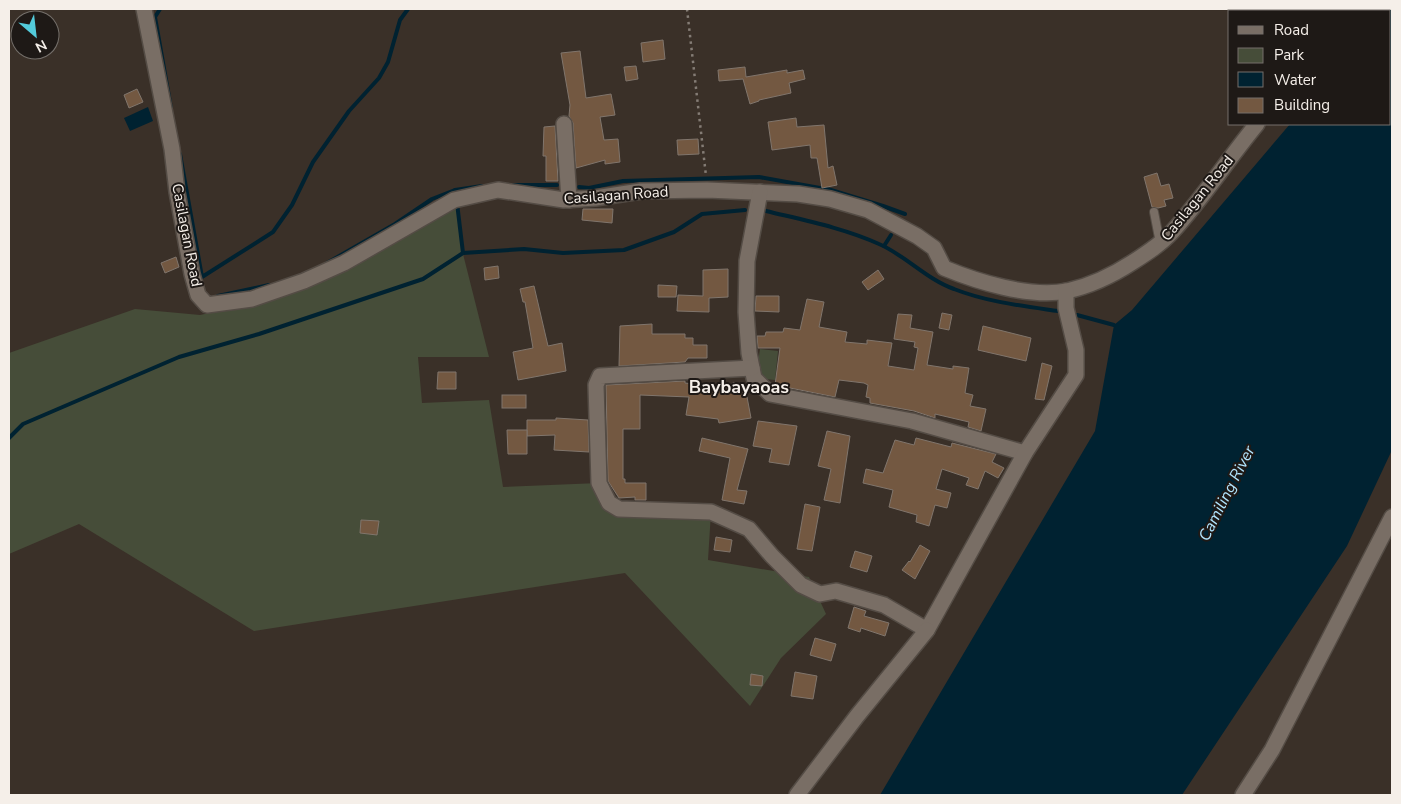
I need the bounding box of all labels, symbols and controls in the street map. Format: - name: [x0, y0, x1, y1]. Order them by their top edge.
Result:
- north arrow: [10, 10, 60, 60]
- legend: [1228, 10, 1391, 125]
- text: Road: [1274, 20, 1309, 40]
- text: N: [32, 35, 50, 57]
- text: Park: [1274, 45, 1304, 65]
- text: Water: [1274, 70, 1317, 90]
- text: Building: [1274, 95, 1330, 115]
- street label: Casilagan Road: [1156, 151, 1238, 245]
- street label: Casilagan Road: [563, 181, 669, 209]
- street label: Casilagan Road: [167, 182, 207, 288]
- district label: Baybayaoas: [689, 375, 789, 399]
- water label: Camiling River: [1193, 441, 1261, 545]

